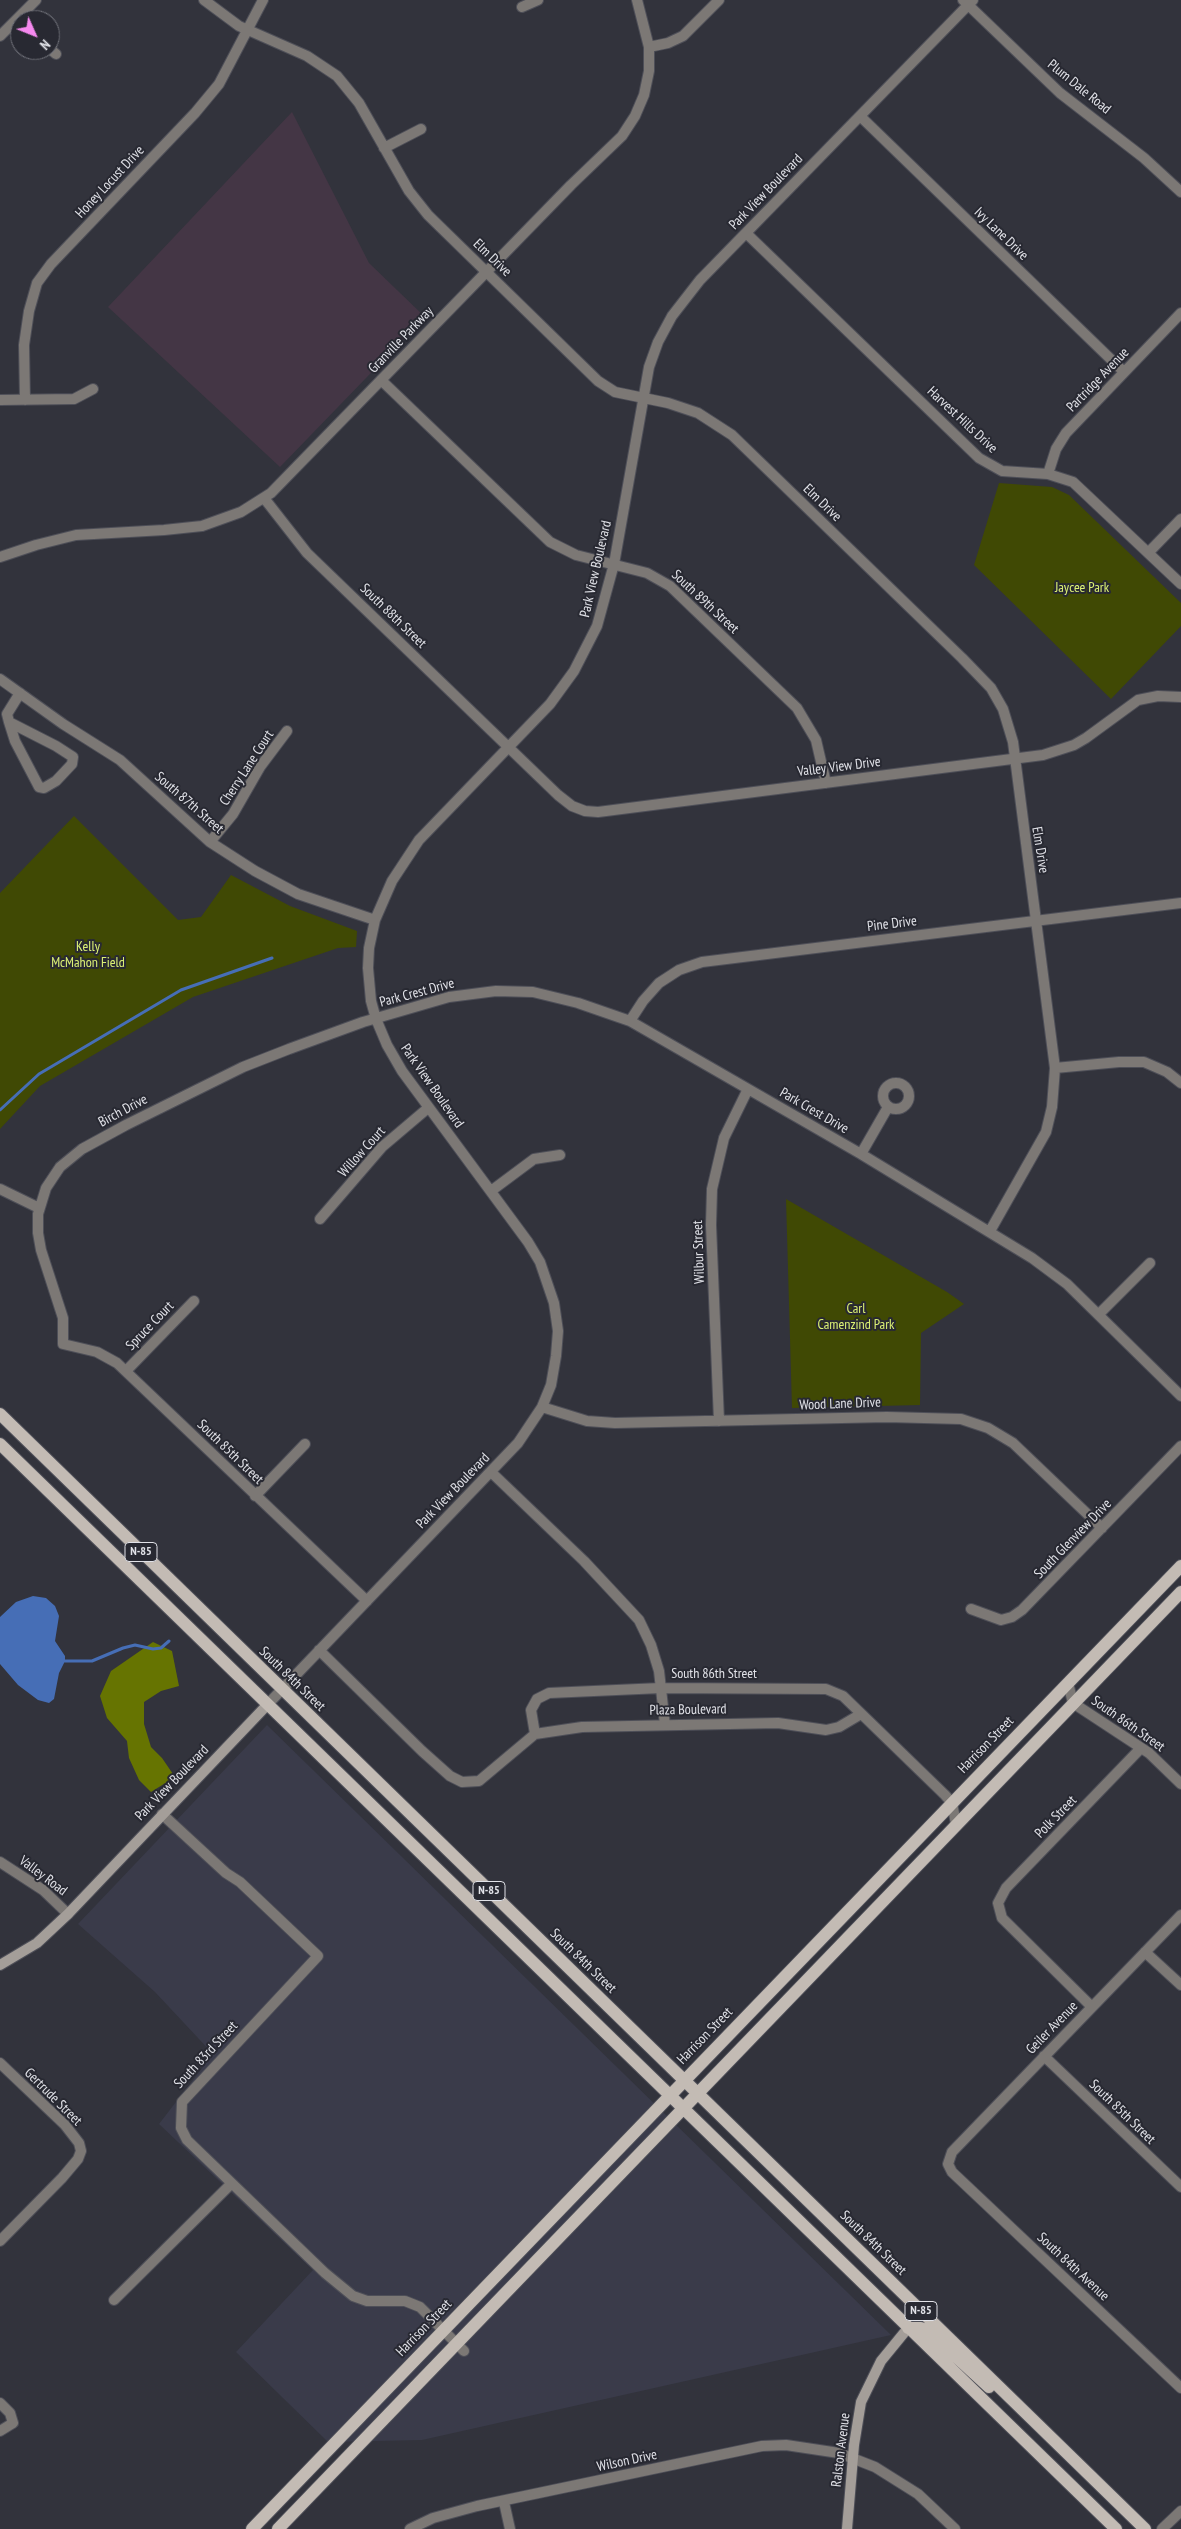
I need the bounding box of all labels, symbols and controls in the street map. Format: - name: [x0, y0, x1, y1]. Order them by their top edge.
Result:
- north arrow: [10, 10, 60, 60]
- text: N: [36, 36, 54, 54]
- street label: Plum Dale Road: [1044, 56, 1114, 118]
- street label: Honey Locust Drive: [72, 142, 148, 222]
- street label: Park View Boulevard: [726, 151, 806, 233]
- street label: Ivy Lane Drive: [970, 204, 1032, 264]
- street label: Elm Drive: [469, 236, 515, 280]
- street label: Granville Parkway: [365, 303, 437, 377]
- street label: Partridge Avenue: [1063, 344, 1133, 416]
- street label: Harvest Hills Drive: [923, 383, 1001, 457]
- street label: Elm Drive: [799, 481, 845, 525]
- street label: Park View Boulevard: [577, 519, 615, 619]
- street label: South 89th Street: [668, 567, 742, 637]
- street label: South 88th Street: [356, 580, 430, 652]
- park label: Jaycee Park: [1055, 580, 1109, 596]
- street label: Cherry Lane Court: [216, 727, 278, 809]
- street label: Valley View Drive: [796, 754, 882, 780]
- street label: South 87th Street: [151, 769, 227, 837]
- street label: Elm Drive: [1028, 826, 1052, 874]
- street label: Pine Drive: [866, 913, 918, 935]
- park label: Kelly McMahon Field: [51, 939, 125, 972]
- street label: Park Crest Drive: [378, 975, 456, 1011]
- street label: Park View Boulevard: [397, 1041, 467, 1131]
- street label: Park Crest Drive: [777, 1085, 851, 1137]
- street label: Birch Drive: [96, 1091, 150, 1131]
- street label: Willow Court: [335, 1123, 389, 1181]
- street label: Wilbur Street: [689, 1220, 709, 1284]
- street label: Spruce Court: [123, 1298, 177, 1354]
- park label: Carl Camenzind Park: [818, 1301, 894, 1334]
- street label: Wood Lane Drive: [799, 1394, 881, 1414]
- street label: South 85th Street: [193, 1416, 267, 1488]
- street label: Park View Boulevard: [413, 1450, 493, 1532]
- street label: South Glenview Drive: [1031, 1496, 1115, 1582]
- road number: N-85: [125, 1542, 157, 1561]
- street label: South 84th Street: [255, 1643, 329, 1715]
- street label: South 86th Street: [671, 1666, 757, 1682]
- street label: South 86th Street: [1088, 1693, 1168, 1755]
- street label: Plaza Boulevard: [649, 1701, 727, 1719]
- street label: Harrison Street: [955, 1713, 1017, 1777]
- street label: Park View Boulevard: [132, 1742, 212, 1824]
- street label: Polk Street: [1032, 1792, 1080, 1842]
- street label: Valley Road: [16, 1853, 70, 1899]
- road number: N-85: [473, 1882, 505, 1900]
- street label: South 84th Street: [546, 1925, 620, 1997]
- street label: Geiler Avenue: [1023, 1998, 1081, 2058]
- street label: Harrison Street: [674, 2004, 736, 2068]
- street label: South 83rd Street: [171, 2018, 241, 2092]
- street label: Gertrude Street: [21, 2065, 85, 2129]
- street label: South 85th Street: [1085, 2076, 1159, 2148]
- street label: South 84th Street: [836, 2207, 910, 2279]
- street label: South 84th Avenue: [1034, 2229, 1112, 2305]
- street label: Harrison Street: [393, 2296, 455, 2360]
- road number: N-85: [905, 2302, 937, 2320]
- street label: Ralston Avenue: [828, 2412, 854, 2488]
- street label: Wilson Drive: [595, 2446, 659, 2476]

